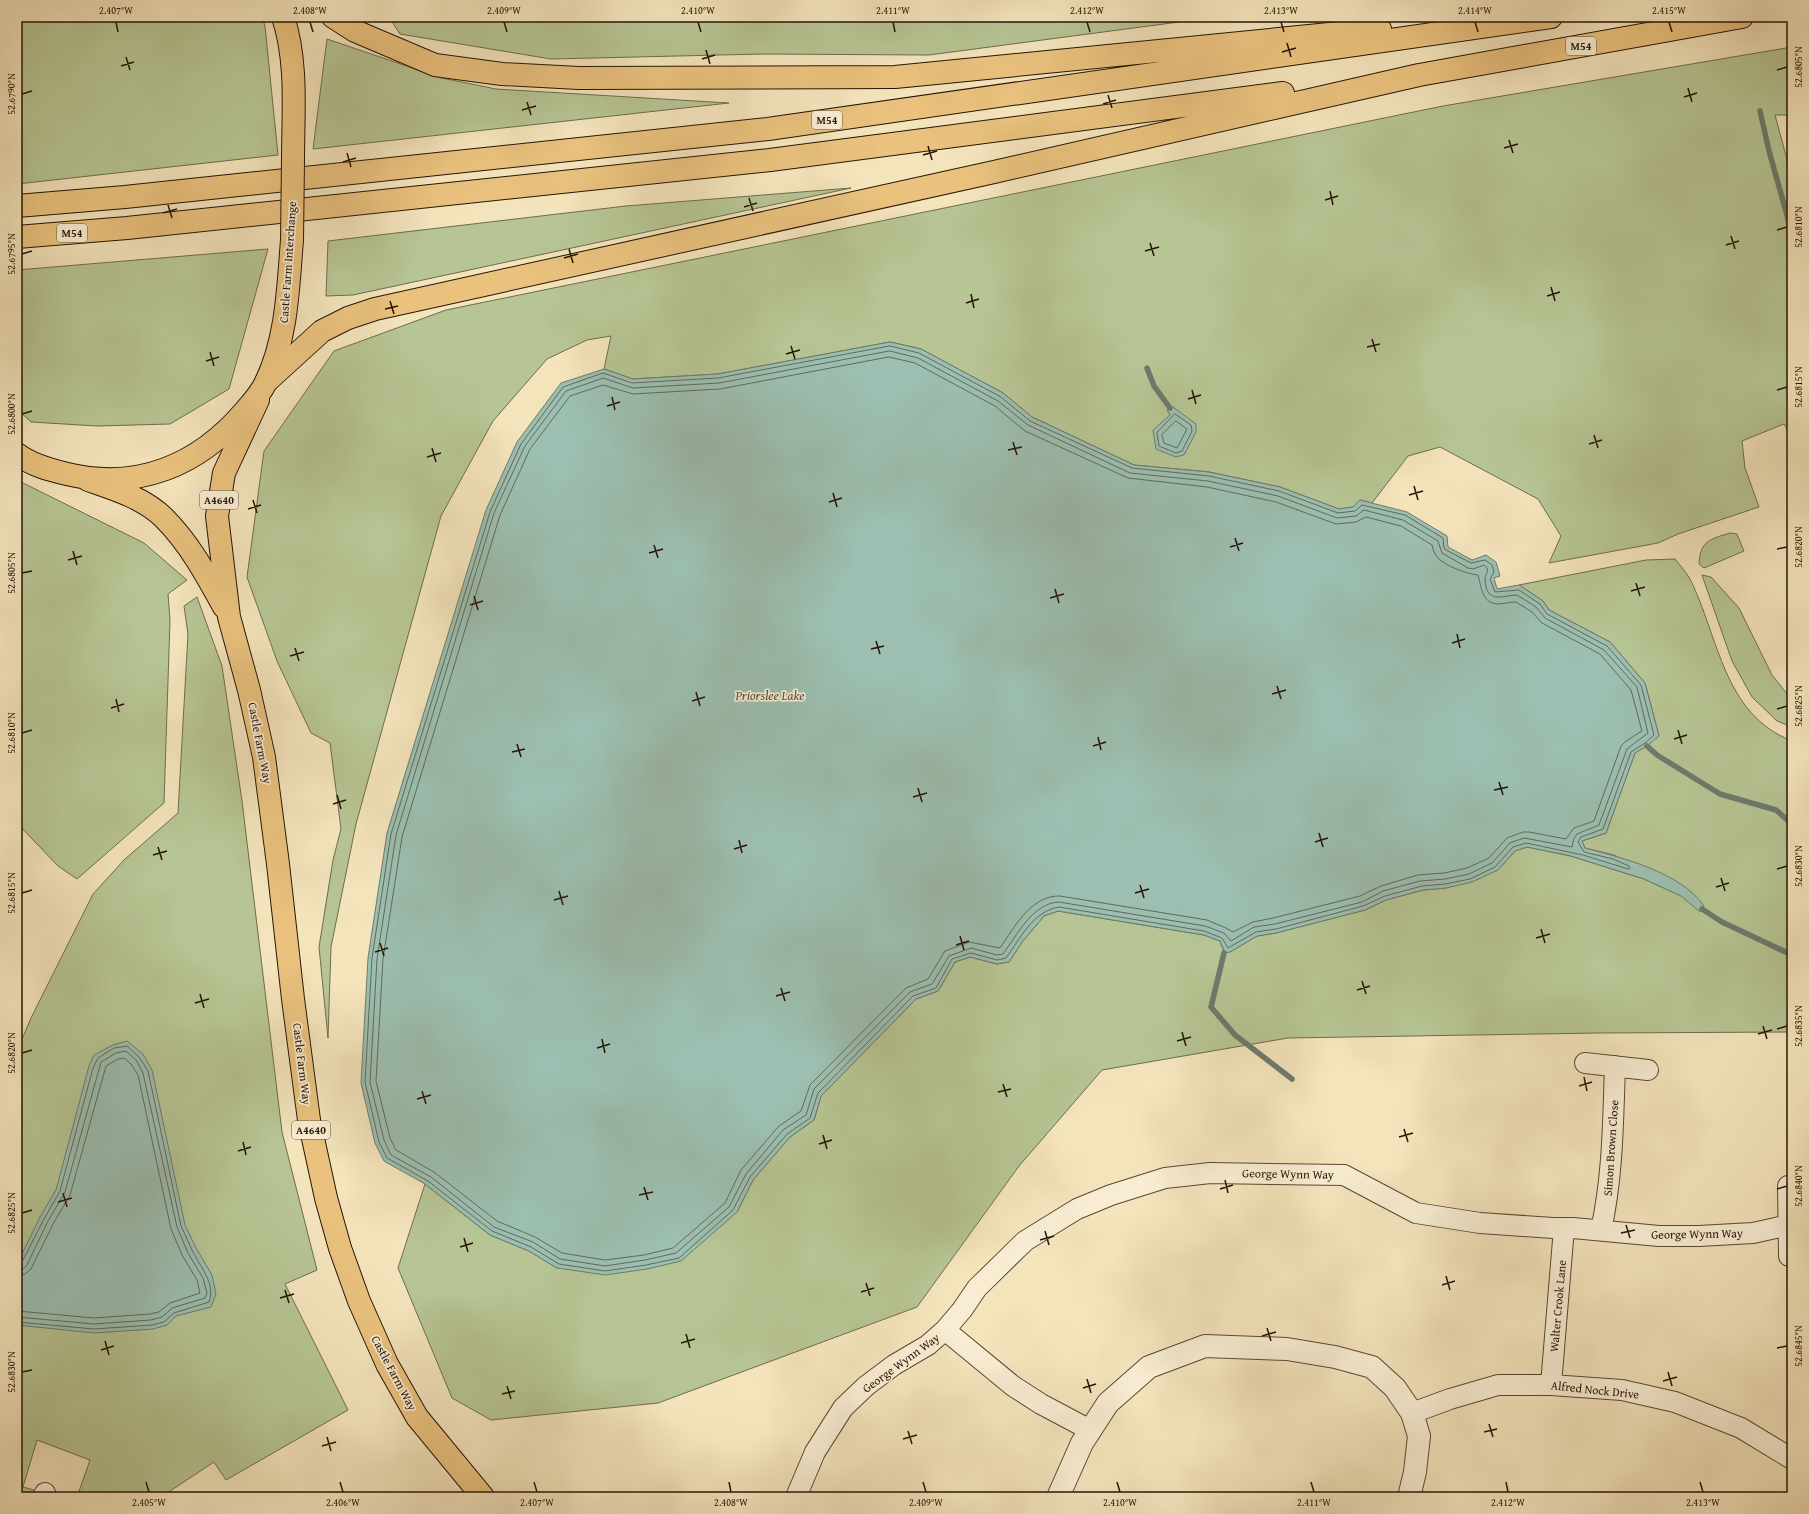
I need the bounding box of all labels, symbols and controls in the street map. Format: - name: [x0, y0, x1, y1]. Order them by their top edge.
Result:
- text: 2.407°W: [99, 3, 133, 18]
- text: 2.408°W: [293, 3, 327, 18]
- text: 2.409°W: [487, 3, 521, 18]
- text: 2.410°W: [681, 3, 715, 18]
- text: 2.411°W: [876, 3, 910, 18]
- text: 2.412°W: [1070, 3, 1104, 18]
- text: 2.413°W: [1264, 3, 1298, 18]
- text: 2.414°W: [1458, 3, 1492, 18]
- text: 2.415°W: [1652, 3, 1686, 18]
- road number: M54: [1566, 37, 1596, 55]
- text: 52.6805°N: [1791, 46, 1806, 88]
- text: 52.6790°N: [4, 73, 19, 115]
- road number: M54: [812, 111, 842, 129]
- street label: Castle Farm Interchange: [275, 200, 300, 324]
- text: 52.6810°N: [1791, 206, 1806, 248]
- road number: M54: [57, 224, 87, 242]
- text: 52.6795°N: [4, 233, 19, 275]
- text: 52.6815°N: [1791, 366, 1806, 408]
- text: 52.6800°N: [4, 393, 19, 435]
- road number: A4640: [200, 491, 238, 509]
- text: 52.6820°N: [1791, 526, 1806, 568]
- text: 52.6805°N: [4, 552, 19, 594]
- text: 52.6825°N: [1791, 685, 1806, 727]
- water label: Priorslee Lake: [735, 686, 804, 705]
- street label: Castle Farm Way: [244, 701, 277, 785]
- text: 52.6810°N: [4, 712, 19, 754]
- text: 52.6830°N: [1791, 845, 1806, 887]
- text: 52.6815°N: [4, 872, 19, 914]
- text: 52.6835°N: [1791, 1005, 1806, 1047]
- street label: Castle Farm Way: [289, 1022, 316, 1106]
- text: 52.6820°N: [4, 1032, 19, 1074]
- street label: Simon Brown Close: [1599, 1099, 1622, 1197]
- road number: A4640: [292, 1121, 330, 1139]
- street label: George Wynn Way: [1242, 1164, 1334, 1183]
- text: 52.6840°N: [1791, 1165, 1806, 1207]
- text: 52.6825°N: [4, 1192, 19, 1234]
- street label: George Wynn Way: [1651, 1224, 1743, 1243]
- street label: Walter Crook Lane: [1545, 1259, 1570, 1353]
- text: 52.6845°N: [1791, 1325, 1806, 1367]
- street label: George Wynn Way: [859, 1329, 943, 1396]
- street label: Castle Farm Way: [368, 1332, 421, 1413]
- text: 52.6830°N: [4, 1351, 19, 1393]
- street label: Alfred Nock Drive: [1550, 1376, 1640, 1403]
- text: 2.405°W: [132, 1495, 166, 1510]
- text: 2.406°W: [326, 1495, 360, 1510]
- text: 2.407°W: [520, 1495, 554, 1510]
- text: 2.408°W: [714, 1495, 748, 1510]
- text: 2.409°W: [909, 1495, 943, 1510]
- text: 2.410°W: [1103, 1495, 1137, 1510]
- text: 2.411°W: [1297, 1495, 1331, 1510]
- text: 2.412°W: [1491, 1495, 1525, 1510]
- text: 2.413°W: [1686, 1495, 1720, 1510]

